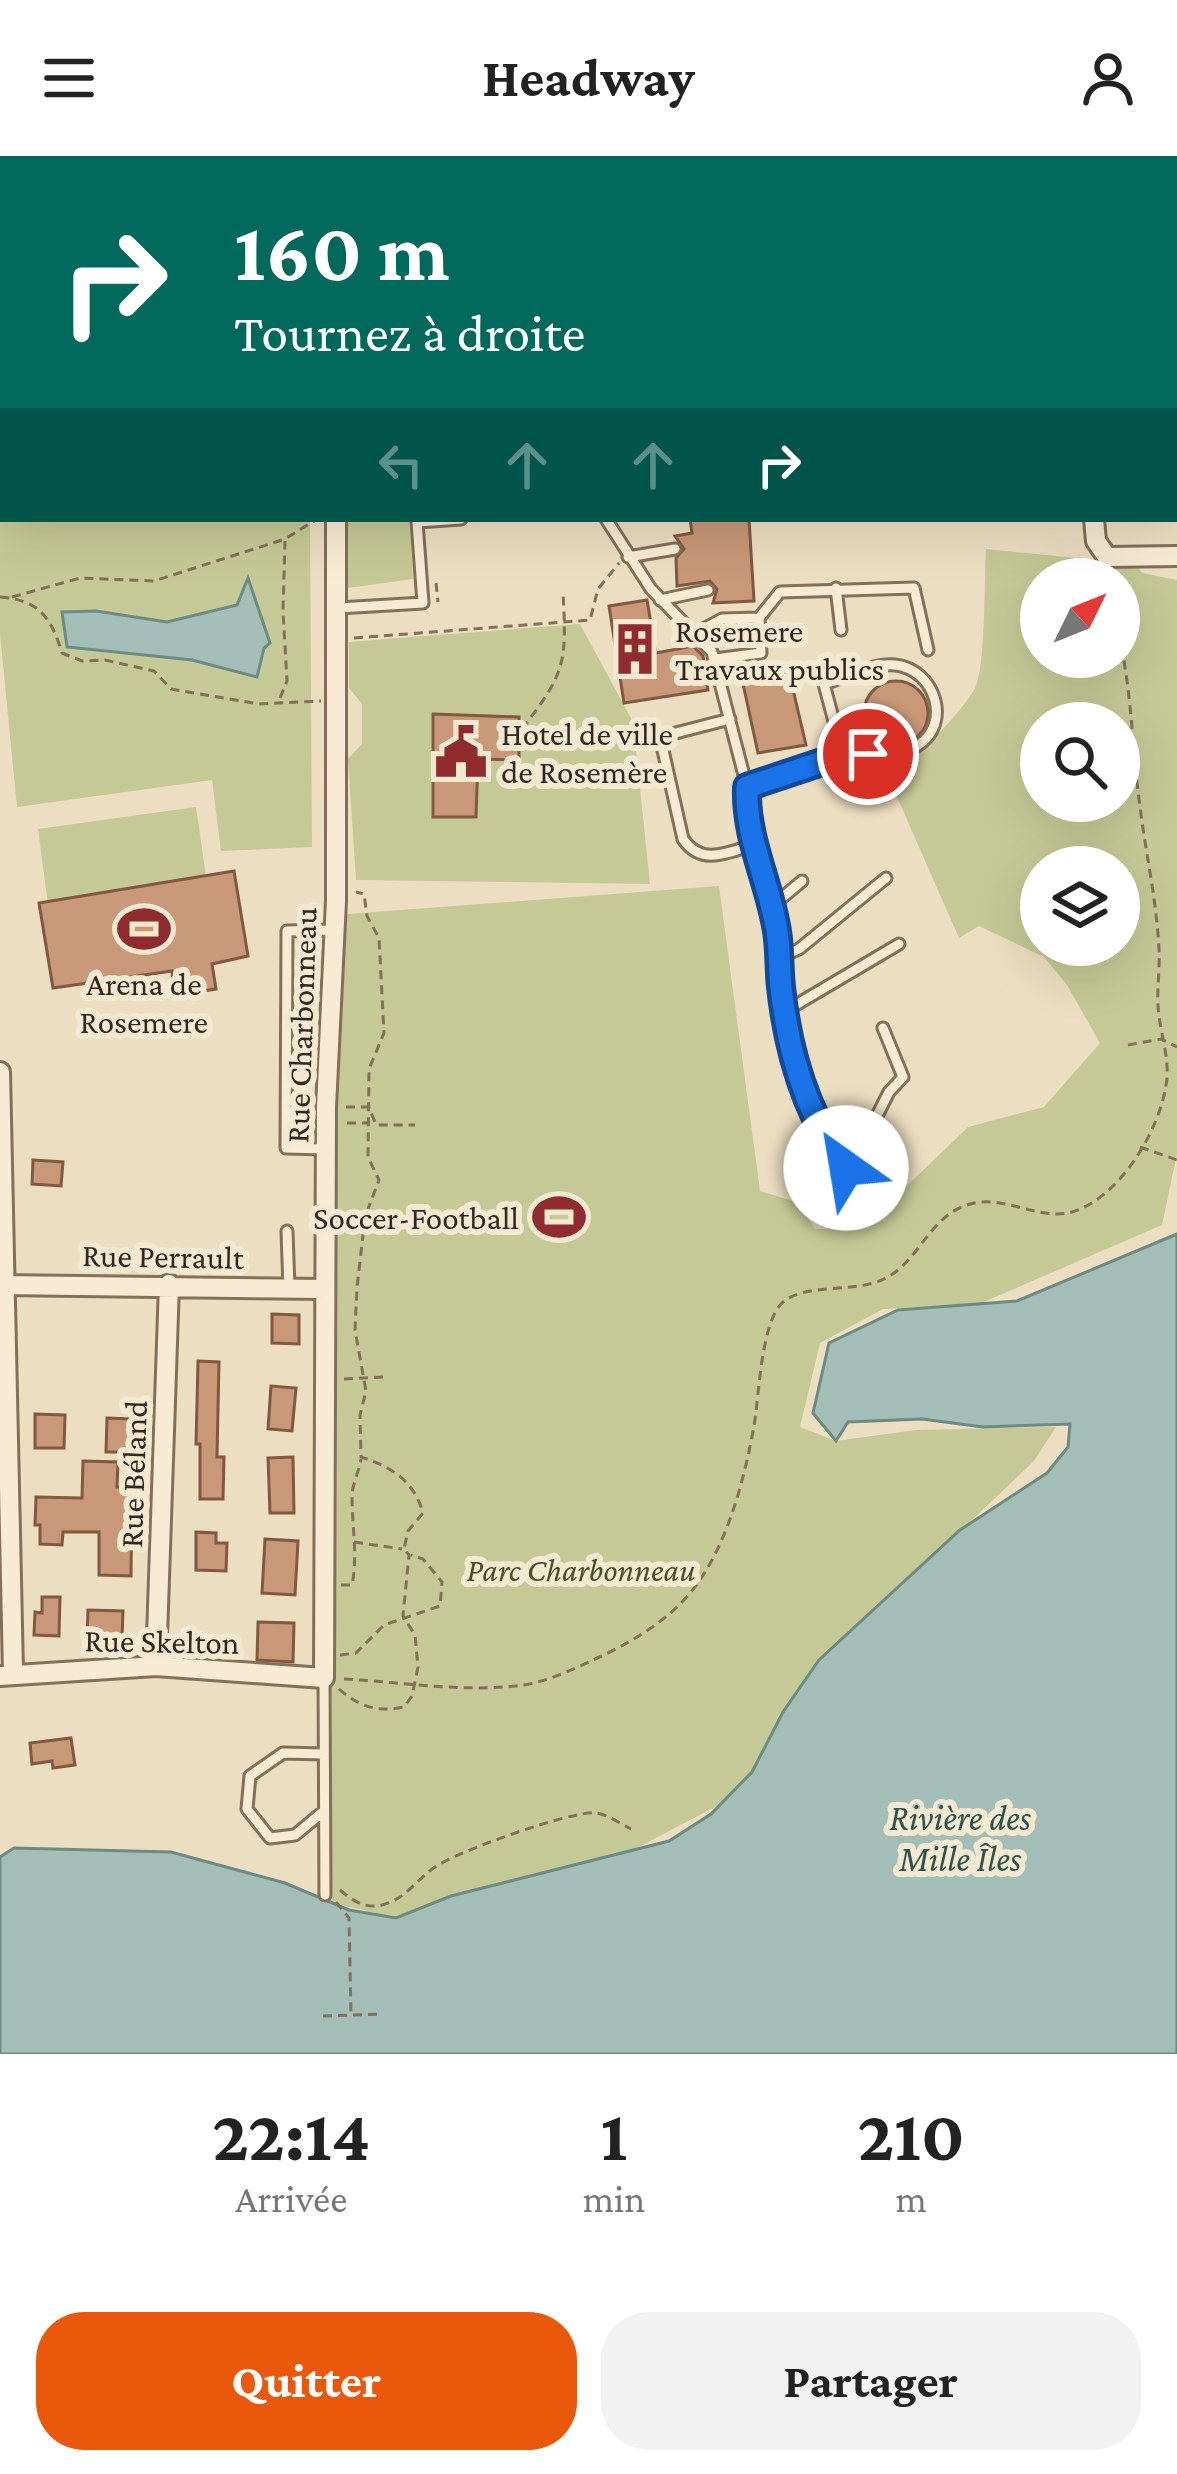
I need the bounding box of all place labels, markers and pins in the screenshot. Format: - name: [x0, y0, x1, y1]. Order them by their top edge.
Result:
- place label: Rosemere Travaux publics: [675, 612, 884, 687]
- building icon: Rosemere Travaux publics: [606, 620, 664, 678]
- pin: [817, 703, 919, 805]
- place label: Hotel de ville de Rosemère: [501, 715, 673, 790]
- public building icon: Hotel de ville de Rosemère: [432, 723, 490, 781]
- sports icon: Arena de Rosemere: [115, 900, 173, 958]
- place label: Arena de Rosemere: [80, 965, 208, 1040]
- sports icon: Soccer-Football: [530, 1188, 588, 1246]
- place label: Soccer-Football: [313, 1199, 519, 1236]

